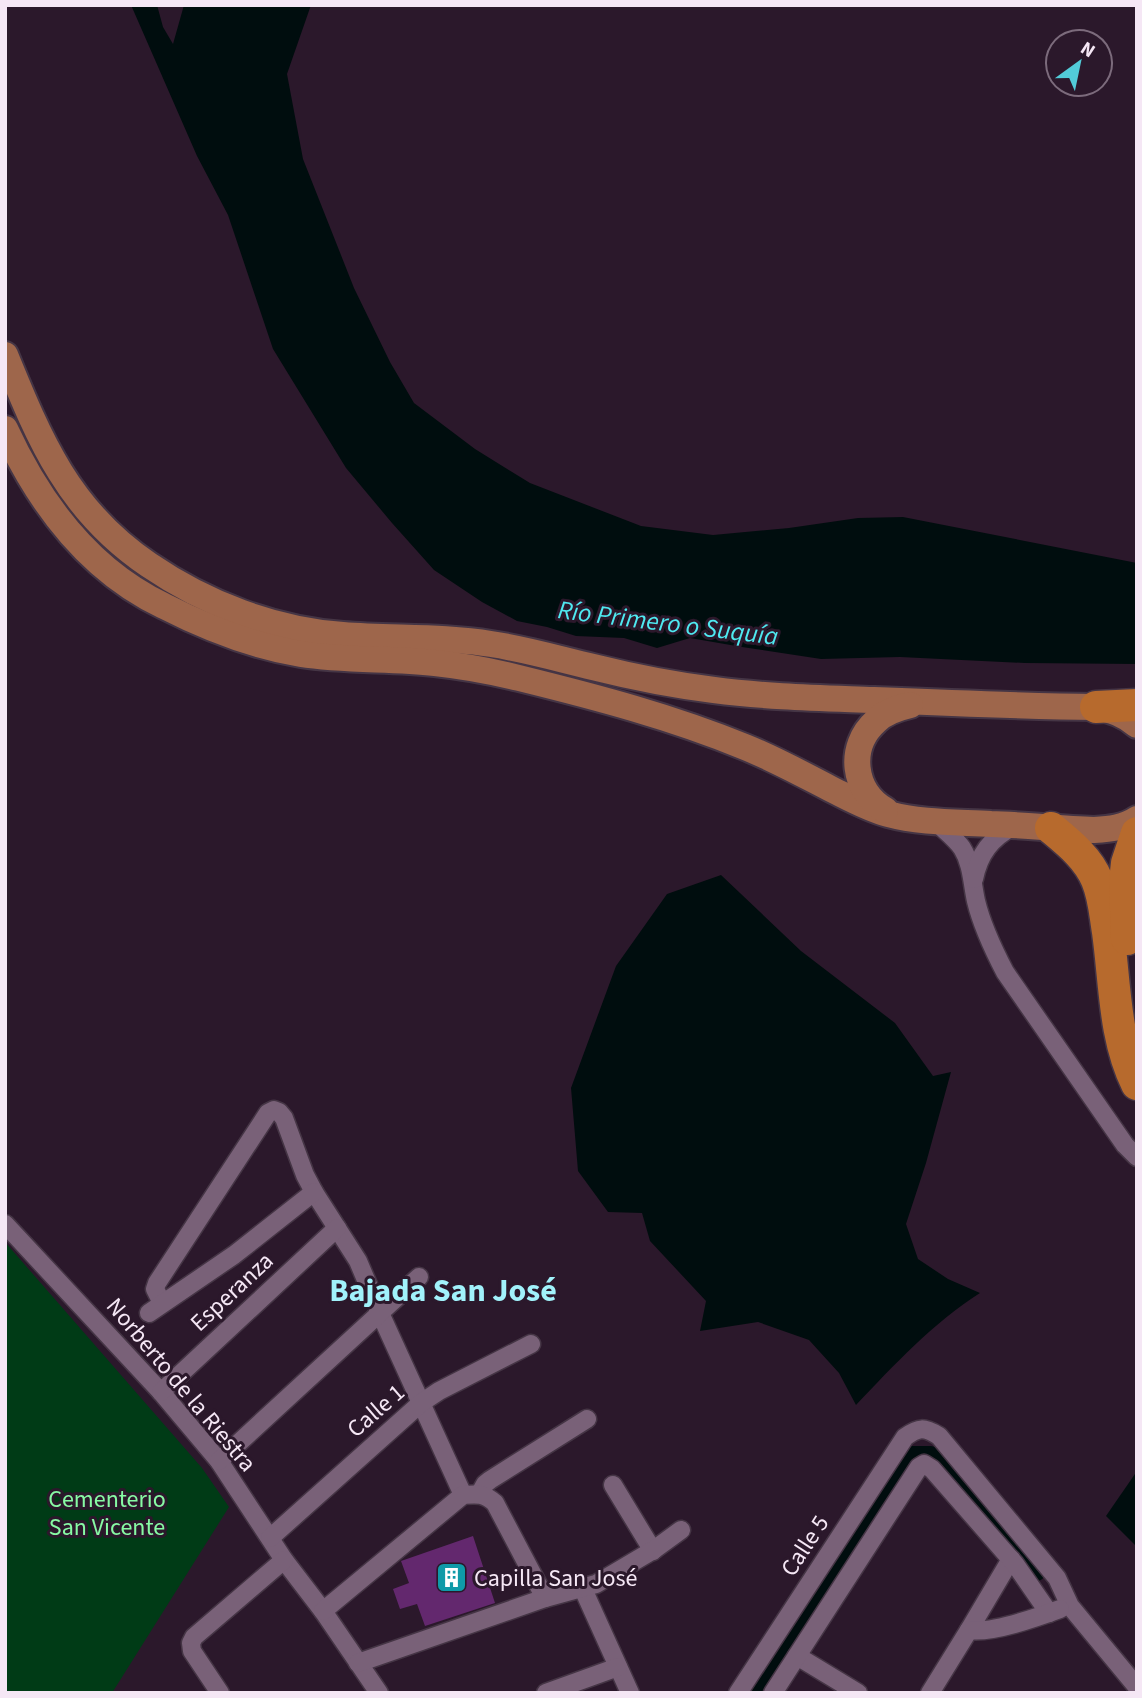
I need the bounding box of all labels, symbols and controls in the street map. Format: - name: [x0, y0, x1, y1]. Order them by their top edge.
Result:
- north arrow: [1044, 28, 1114, 98]
- text: N: [1075, 35, 1100, 65]
- water label: Río Primero o Suquía: [556, 591, 780, 655]
- street label: Esperanza: [183, 1244, 281, 1340]
- district label: Bajada San José: [329, 1268, 557, 1314]
- street label: Norberto de la Riestra: [98, 1290, 264, 1480]
- street label: Calle 1: [339, 1376, 413, 1446]
- park label: Cementerio San Vicente: [48, 1482, 166, 1545]
- street label: Calle 5: [772, 1509, 838, 1583]
- building icon: Capilla San José: [434, 1561, 468, 1595]
- place label: Capilla San José: [474, 1561, 637, 1596]

